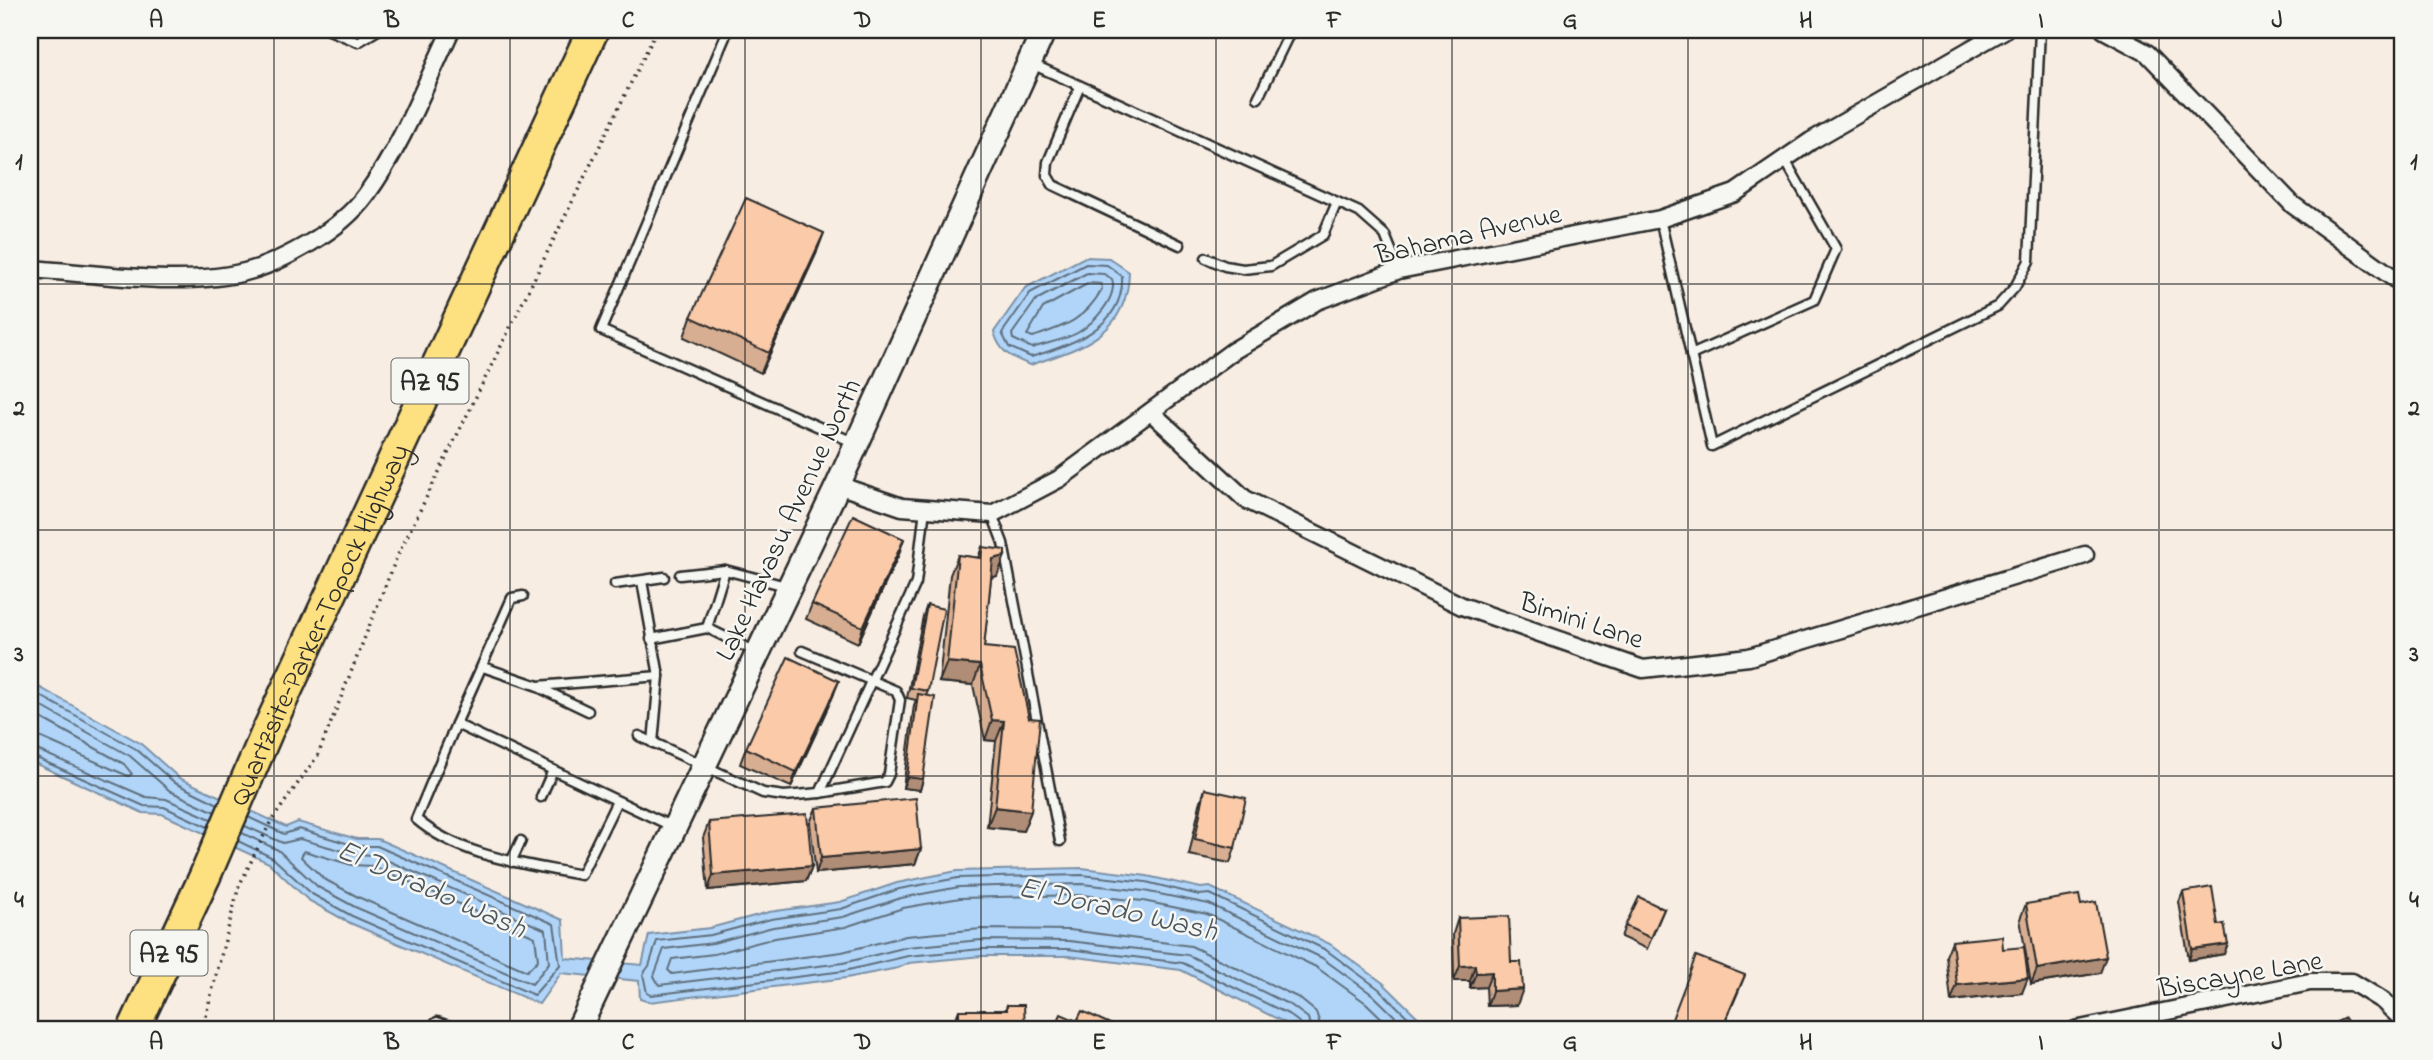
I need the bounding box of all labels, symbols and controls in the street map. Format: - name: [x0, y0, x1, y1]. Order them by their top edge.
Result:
- text: A: [149, 5, 163, 38]
- text: B: [383, 5, 400, 38]
- text: C: [622, 5, 635, 38]
- text: D: [854, 5, 871, 38]
- text: E: [1092, 5, 1106, 38]
- text: F: [1326, 5, 1342, 38]
- text: G: [1563, 5, 1577, 38]
- text: H: [1799, 5, 1813, 38]
- text: I: [2038, 5, 2044, 38]
- text: J: [2271, 5, 2283, 38]
- text: 1: [15, 147, 23, 180]
- text: 1: [2410, 147, 2418, 180]
- street label: Bahama Avenue: [1371, 195, 1566, 278]
- road number: AZ 95: [392, 358, 468, 404]
- street label: Lake Havasu Avenue North: [707, 373, 874, 668]
- text: 2: [12, 393, 25, 426]
- text: 2: [2407, 393, 2420, 426]
- street label: Quartzsite–Parker–Topock Highway: [221, 438, 422, 813]
- street label: Bimini Lane: [1513, 583, 1649, 662]
- text: 3: [13, 639, 24, 672]
- text: 3: [2408, 639, 2419, 672]
- water label: El Dorado Wash: [329, 829, 533, 952]
- water label: El Dorado Wash: [1014, 867, 1222, 955]
- text: 4: [14, 885, 24, 918]
- text: 4: [2409, 885, 2419, 918]
- road number: AZ 95: [130, 930, 208, 976]
- street label: Biscayne Lane: [2154, 942, 2327, 1011]
- text: A: [149, 1027, 163, 1060]
- text: B: [383, 1027, 400, 1060]
- text: C: [622, 1027, 635, 1060]
- text: D: [854, 1027, 871, 1060]
- text: E: [1092, 1027, 1106, 1060]
- text: F: [1326, 1027, 1342, 1060]
- text: G: [1563, 1027, 1577, 1060]
- text: H: [1799, 1027, 1813, 1060]
- text: I: [2038, 1027, 2044, 1060]
- text: J: [2271, 1027, 2283, 1060]

